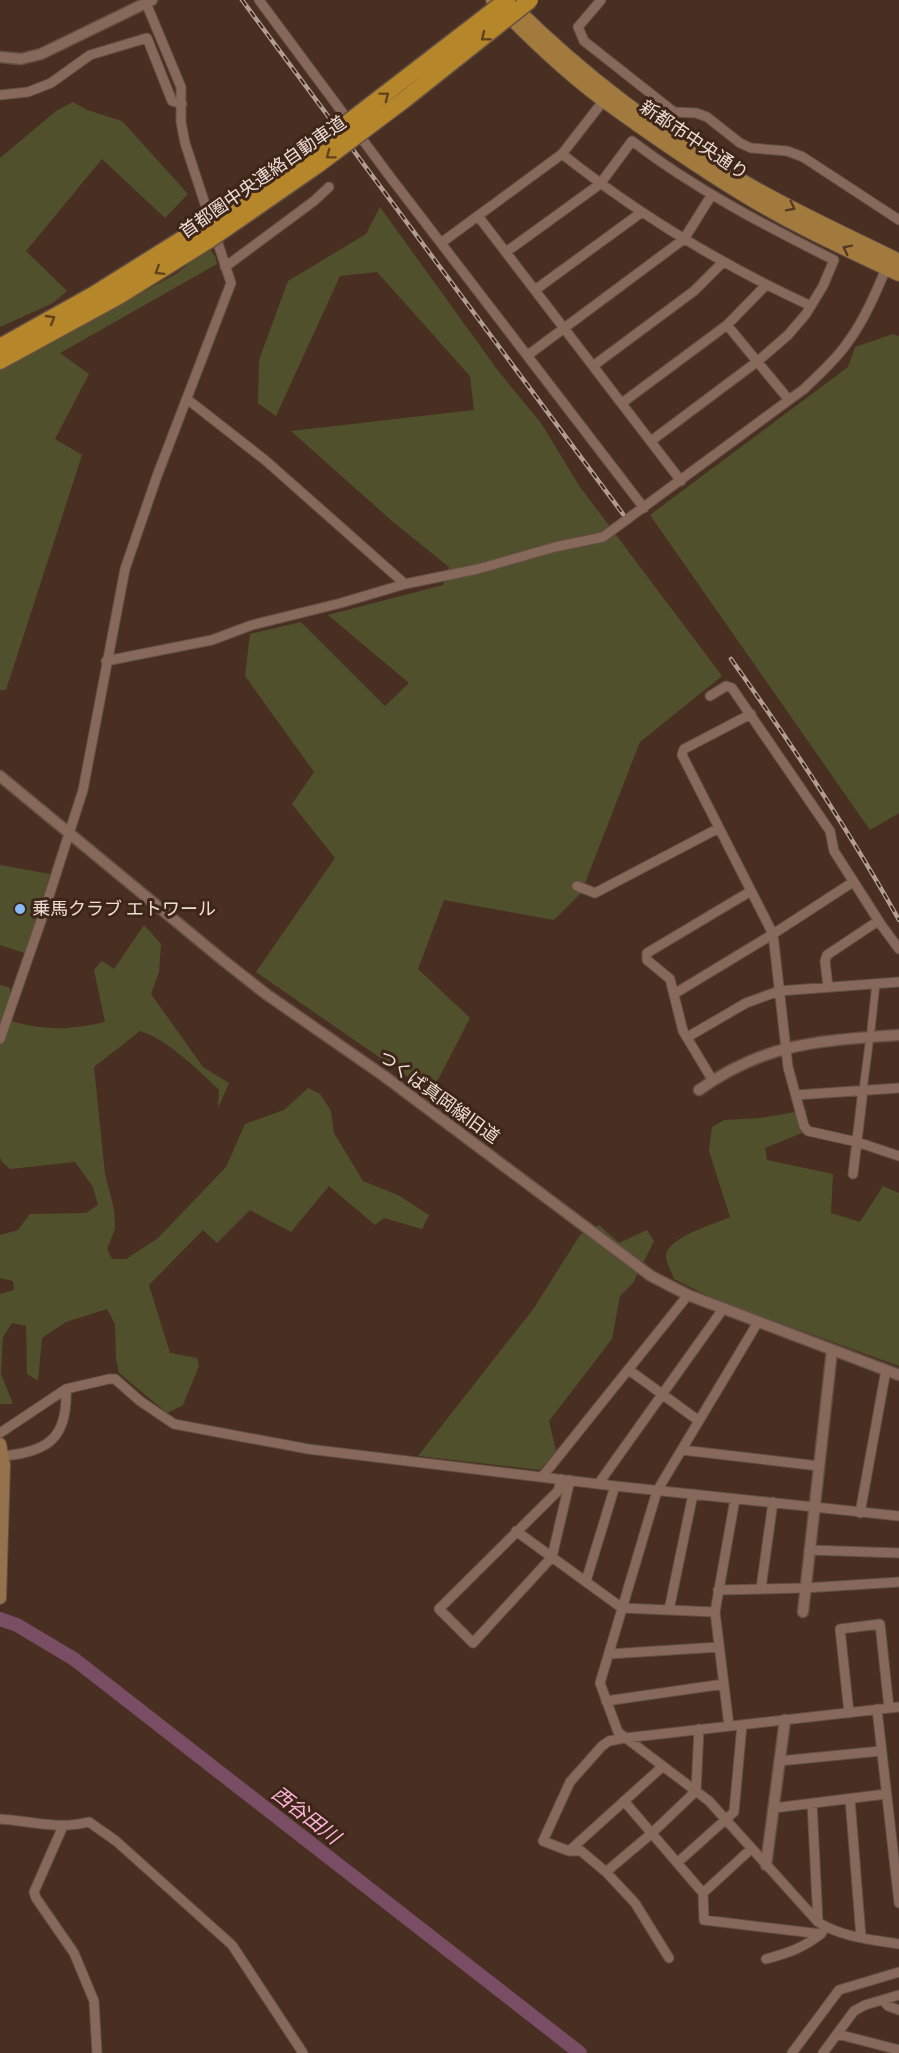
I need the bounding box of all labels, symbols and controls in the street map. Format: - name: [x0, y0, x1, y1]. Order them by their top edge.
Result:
- one-way arrow: [481, 29, 492, 40]
- one-way arrow: [378, 92, 389, 103]
- street label: 新都市中央通り: [636, 92, 755, 184]
- street label: 首都圏中央連絡自動車道: [173, 108, 350, 243]
- one-way arrow: [326, 148, 337, 159]
- one-way arrow: [784, 200, 795, 212]
- one-way arrow: [842, 244, 853, 256]
- one-way arrow: [155, 263, 165, 275]
- one-way arrow: [45, 315, 56, 326]
- place label: 乗馬クラブ エトワール: [32, 894, 216, 920]
- marker: 乗馬クラブ エトワール: [13, 902, 27, 916]
- street label: つくば真岡線旧道: [374, 1043, 506, 1148]
- water label: 西谷田川: [266, 1778, 349, 1851]

